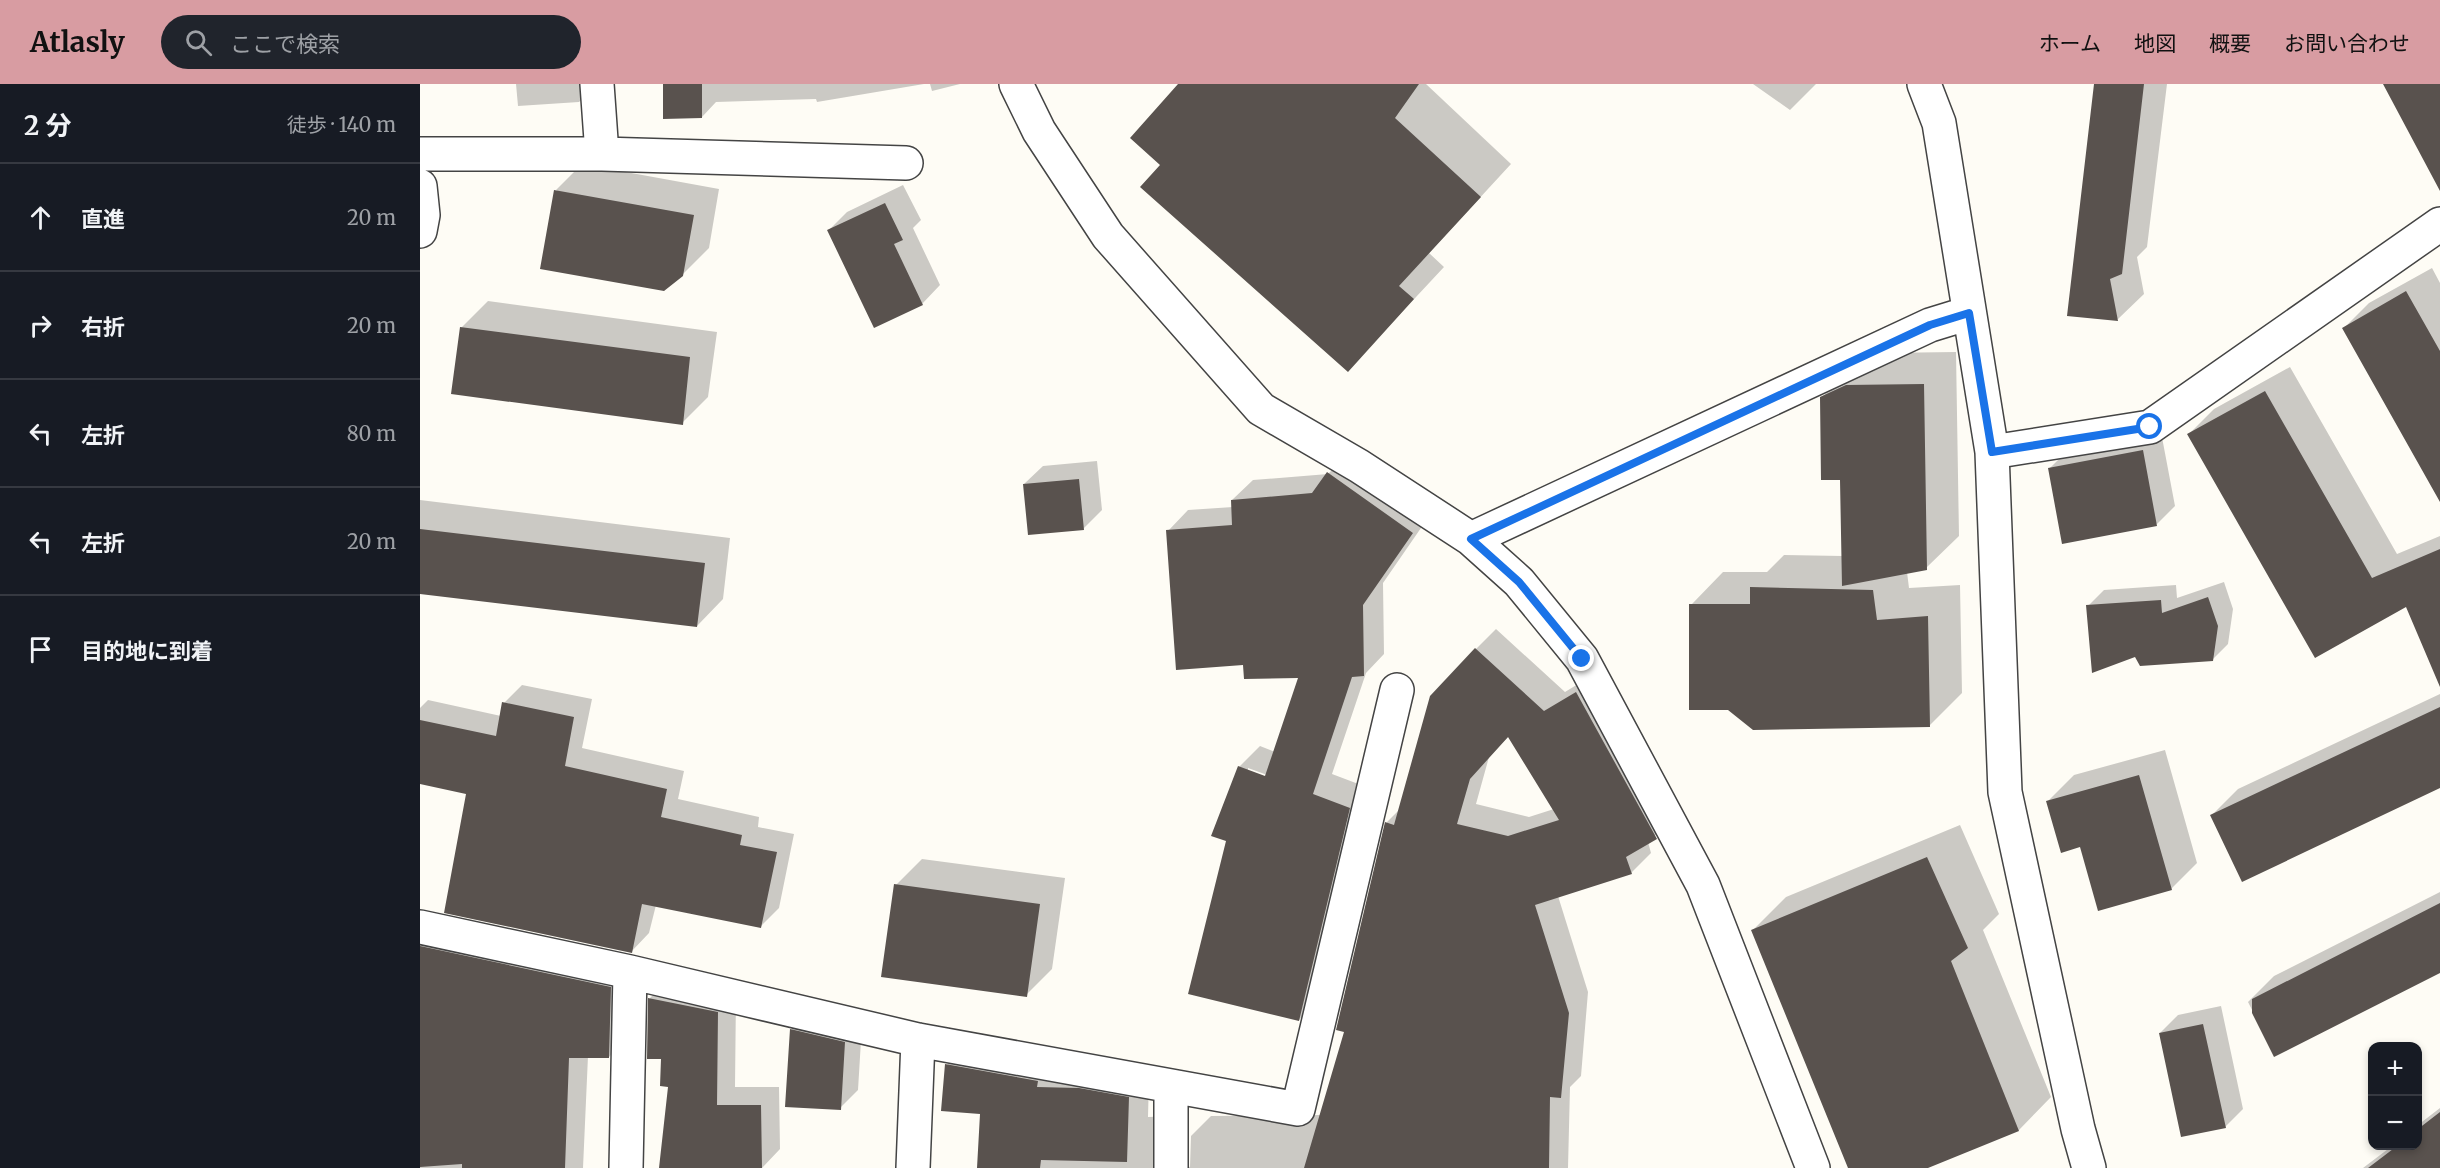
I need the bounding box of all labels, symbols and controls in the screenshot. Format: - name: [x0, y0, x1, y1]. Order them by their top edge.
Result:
- search box: [161, 15, 581, 69]
- text: Atlasly: [30, 24, 125, 60]
- icon: search: [182, 26, 215, 59]
- text: ここで検索: [230, 30, 340, 58]
- text: ホーム: [2039, 30, 2101, 57]
- text: 地図: [2134, 30, 2176, 57]
- text: 概要: [2209, 30, 2251, 57]
- text: お問い合わせ: [2284, 30, 2410, 57]
- text: 2 分: [24, 109, 71, 142]
- text: 徒歩 · 140 m: [287, 112, 396, 137]
- icon: ahead: [24, 201, 57, 234]
- text: 直進: [81, 205, 125, 233]
- text: 20 m: [347, 205, 396, 230]
- icon: right: [24, 309, 57, 342]
- text: 右折: [81, 313, 125, 341]
- text: 20 m: [347, 313, 396, 338]
- route start: [2136, 413, 2162, 439]
- icon: left: [24, 417, 57, 450]
- text: 左折: [81, 421, 125, 449]
- text: 80 m: [347, 421, 396, 446]
- icon: left: [24, 525, 57, 558]
- text: 左折: [81, 529, 125, 557]
- text: 20 m: [347, 529, 396, 554]
- icon: arrive: [24, 633, 57, 666]
- text: 目的地に到着: [81, 637, 213, 665]
- route end: [1568, 645, 1594, 671]
- map controls: [2368, 1042, 2422, 1150]
- button: +: [2368, 1042, 2422, 1096]
- button: −: [2368, 1096, 2422, 1150]

